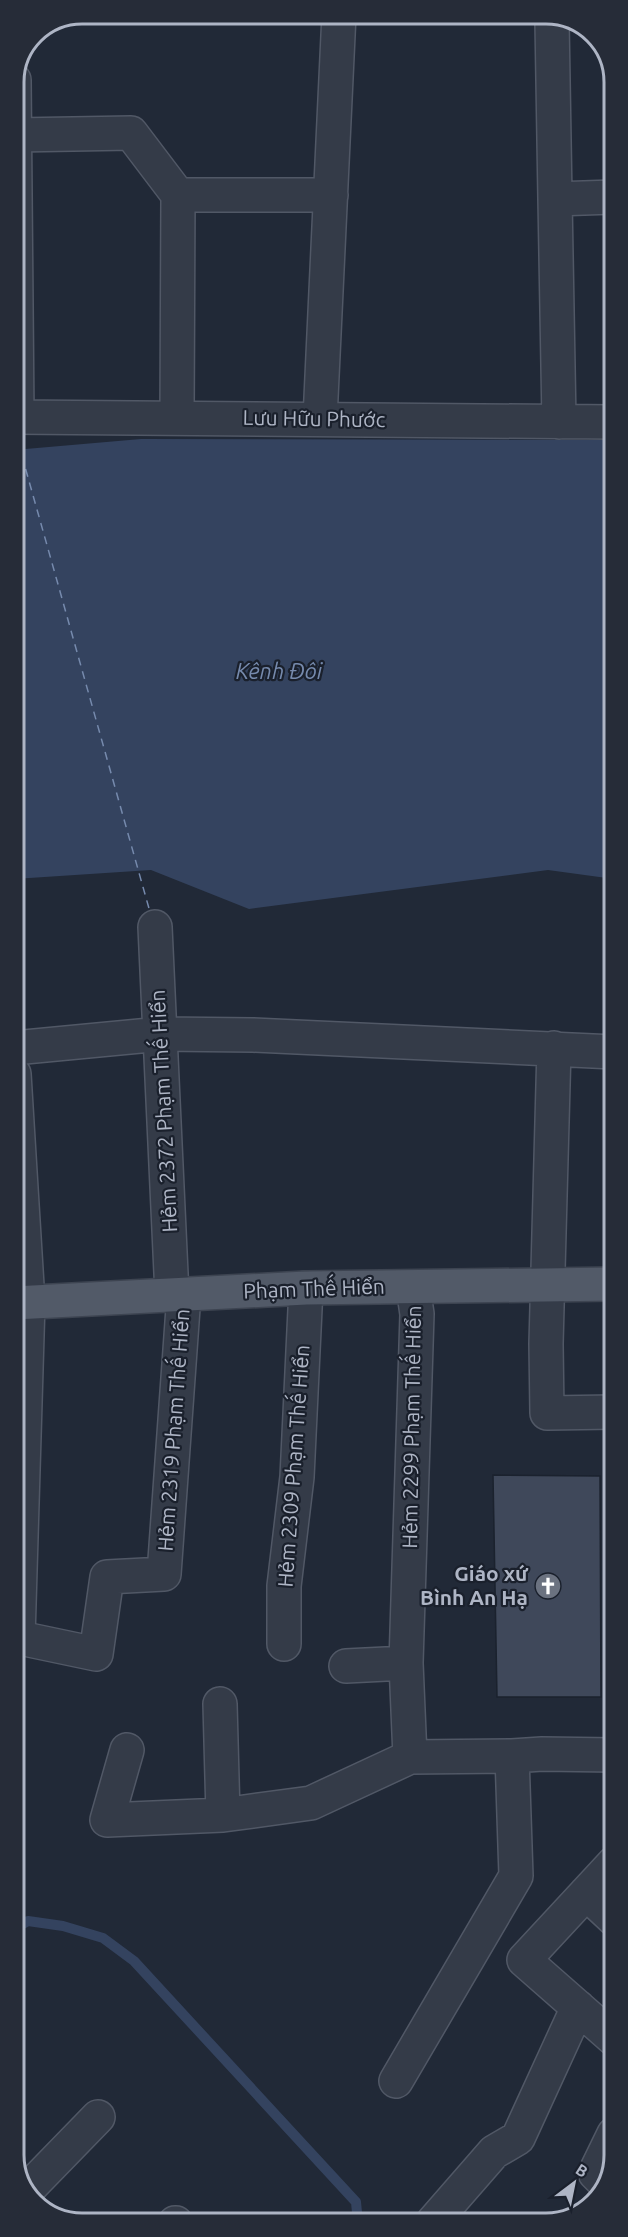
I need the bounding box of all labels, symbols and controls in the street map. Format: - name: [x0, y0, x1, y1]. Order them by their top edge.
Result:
- street label: Lưu Hữu Phước: [242, 405, 386, 431]
- water label: Kênh Đôi: [236, 658, 324, 683]
- street label: Hẻm 2372 Phạm Thế Hiển: [142, 989, 181, 1233]
- street label: Phạm Thế Hiển: [243, 1271, 385, 1302]
- street label: Hẻm 2299 Phạm Thế Hiển: [395, 1305, 425, 1549]
- street label: Hẻm 2319 Phạm Thế Hiển: [150, 1308, 193, 1552]
- street label: Hẻm 2309 Phạm Thế Hiển: [270, 1344, 313, 1588]
- place label: Giáo xứ Bình An Hạ: [420, 1561, 529, 1609]
- church icon: Giáo xứ Bình An Hạ: [533, 1571, 563, 1601]
- north arrow: [544, 2153, 604, 2213]
- text: B: [573, 2160, 591, 2181]

